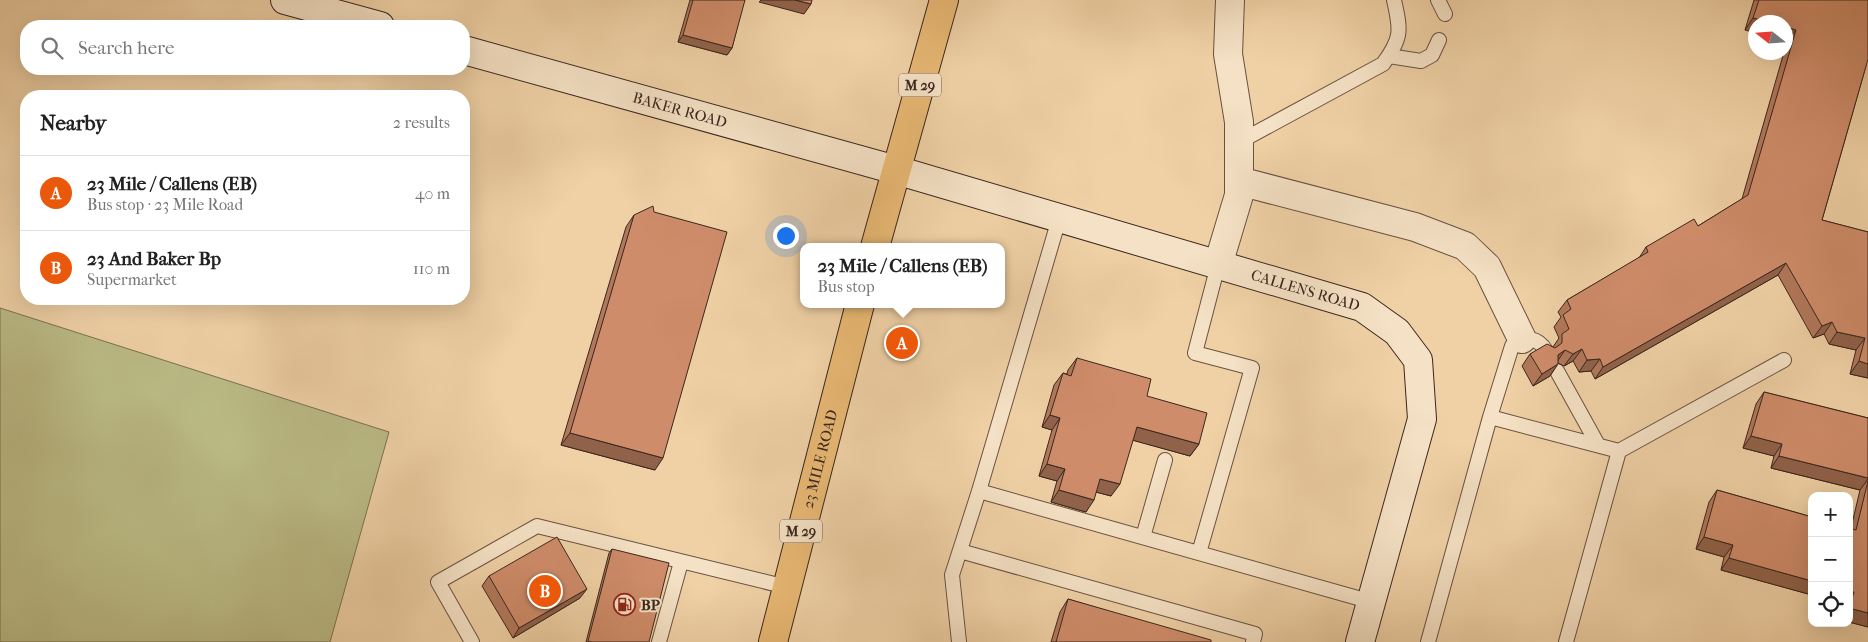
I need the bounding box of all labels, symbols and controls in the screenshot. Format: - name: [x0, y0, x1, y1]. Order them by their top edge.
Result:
- north arrow: [1748, 15, 1793, 60]
- search box: [20, 20, 470, 75]
- icon: search: [38, 34, 66, 62]
- text: Search here: [78, 37, 174, 59]
- road number: M 29: [899, 74, 941, 96]
- street label: BAKER ROAD: [631, 88, 729, 132]
- text: Nearby: [40, 111, 106, 135]
- text: 2 results: [393, 113, 450, 132]
- text: 23 Mile / Callens (EB): [87, 173, 257, 195]
- text: A: [51, 184, 61, 203]
- text: 40 m: [415, 184, 450, 203]
- text: Bus stop · 23 Mile Road: [87, 195, 243, 214]
- your location: [773, 223, 799, 249]
- popup: [800, 243, 1005, 308]
- text: 23 And Baker Bp: [87, 248, 221, 270]
- text: 23 Mile / Callens (EB): [817, 255, 988, 277]
- text: B: [51, 259, 61, 278]
- text: 110 m: [413, 259, 450, 278]
- street label: CALLENS ROAD: [1249, 266, 1362, 315]
- text: Supermarket: [87, 270, 177, 289]
- text: Bus stop: [817, 277, 875, 296]
- pin: A: [886, 324, 918, 362]
- street label: 23 MILE ROAD: [799, 408, 841, 510]
- map controls: [1808, 492, 1853, 627]
- button: +: [1808, 492, 1853, 537]
- road number: M 29: [780, 520, 822, 542]
- button: −: [1808, 537, 1853, 582]
- pin: B: [529, 572, 561, 610]
- button: locate: [1808, 582, 1853, 627]
- fuel station icon: BP: [613, 593, 637, 617]
- place label: BP: [641, 596, 660, 614]

